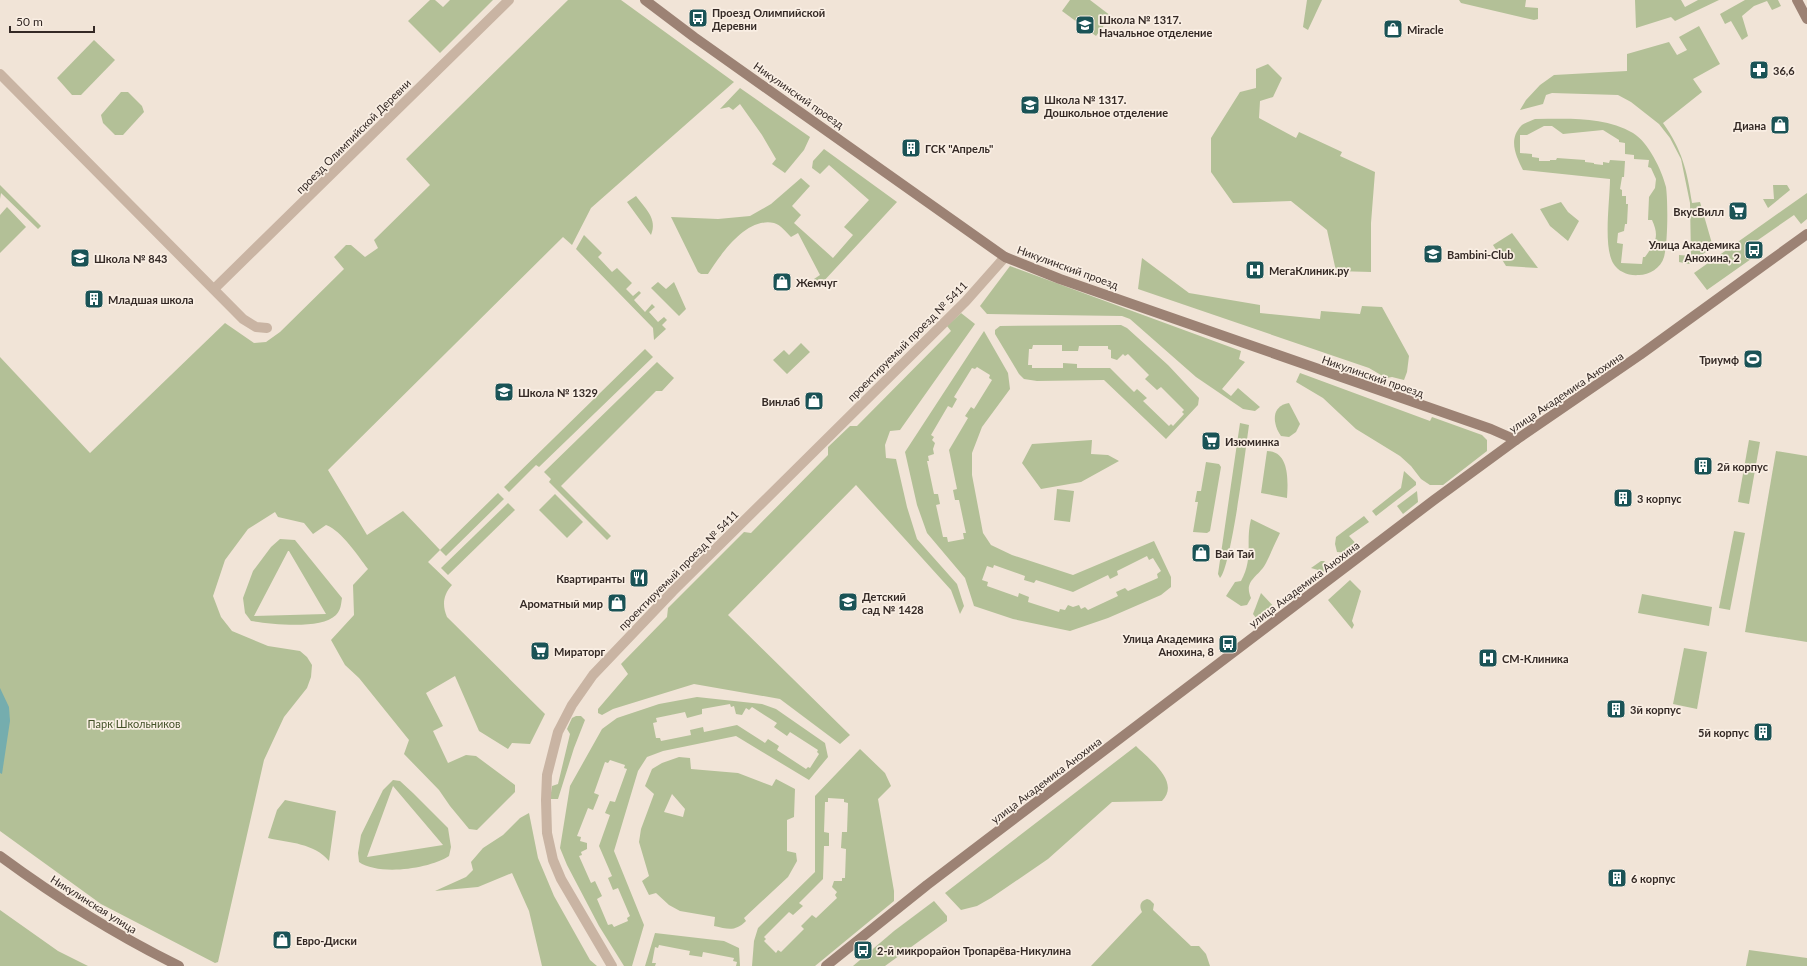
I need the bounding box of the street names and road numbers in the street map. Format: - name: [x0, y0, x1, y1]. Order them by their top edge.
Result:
- street label: Никулинский проезд: [751, 59, 847, 131]
- street label: проезд Олимпийской Деревни: [293, 76, 413, 196]
- street label: Никулинский проезд: [1016, 243, 1121, 291]
- street label: проектируемый проезд № 5411: [844, 278, 970, 404]
- street label: улица Академика Анохина: [1506, 349, 1626, 435]
- street label: Никулинский проезд: [1320, 352, 1426, 400]
- street label: проектируемый проезд № 5411: [615, 507, 741, 633]
- street label: улица Академика Анохина: [1246, 538, 1362, 630]
- street label: улица Академика Анохина: [988, 734, 1104, 826]
- street label: Никулинская улица: [49, 872, 139, 936]

